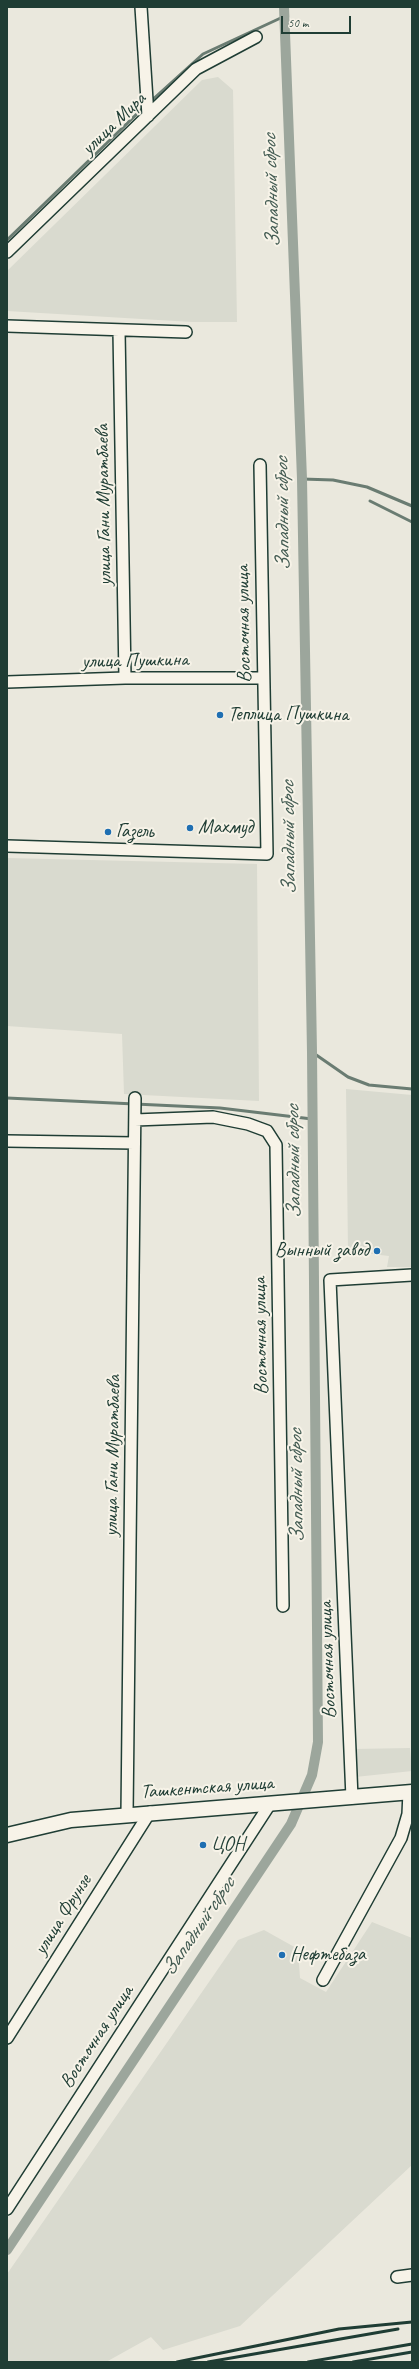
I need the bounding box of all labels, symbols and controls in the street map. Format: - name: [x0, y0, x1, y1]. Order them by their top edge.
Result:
- scale bar: [283, 8, 353, 34]
- text: 50 m: [288, 15, 308, 31]
- street label: улица Мира: [77, 87, 151, 161]
- water label: Западный сброс: [257, 134, 287, 248]
- street label: улица Гани Муратбаева: [91, 424, 117, 586]
- water label: Западный сброс: [269, 457, 297, 571]
- street label: Восточная улица: [231, 565, 257, 683]
- street label: улица Пушкина: [81, 648, 189, 674]
- place label: Теплица Пушкина: [228, 703, 348, 727]
- marker: Теплица Пушкина: [215, 710, 225, 720]
- water label: Западный сброс: [275, 781, 303, 895]
- place label: Махмуд: [198, 816, 253, 840]
- place label: Газель: [116, 820, 154, 844]
- marker: Махмуд: [185, 823, 195, 833]
- marker: Газель: [103, 827, 113, 837]
- water label: Западный сброс: [280, 1105, 308, 1219]
- place label: Вынный завод: [275, 1239, 369, 1263]
- marker: Вынный завод: [372, 1246, 382, 1256]
- street label: Восточная улица: [248, 1277, 274, 1395]
- street label: улица Гани Муратбаева: [100, 1375, 126, 1537]
- water label: Западный сброс: [283, 1429, 311, 1543]
- street label: Восточная улица: [314, 1601, 342, 1719]
- street label: Ташкентская улица: [140, 1771, 274, 1805]
- place label: ЦОН: [211, 1833, 245, 1857]
- marker: ЦОН: [198, 1840, 208, 1850]
- street label: улица Фрунзе: [29, 1870, 97, 1960]
- water label: Западный сброс: [157, 1873, 241, 1981]
- place label: Нефтебаза: [290, 1943, 366, 1967]
- marker: Нефтебаза: [277, 1950, 287, 1960]
- street label: Восточная улица: [55, 1981, 139, 2093]

